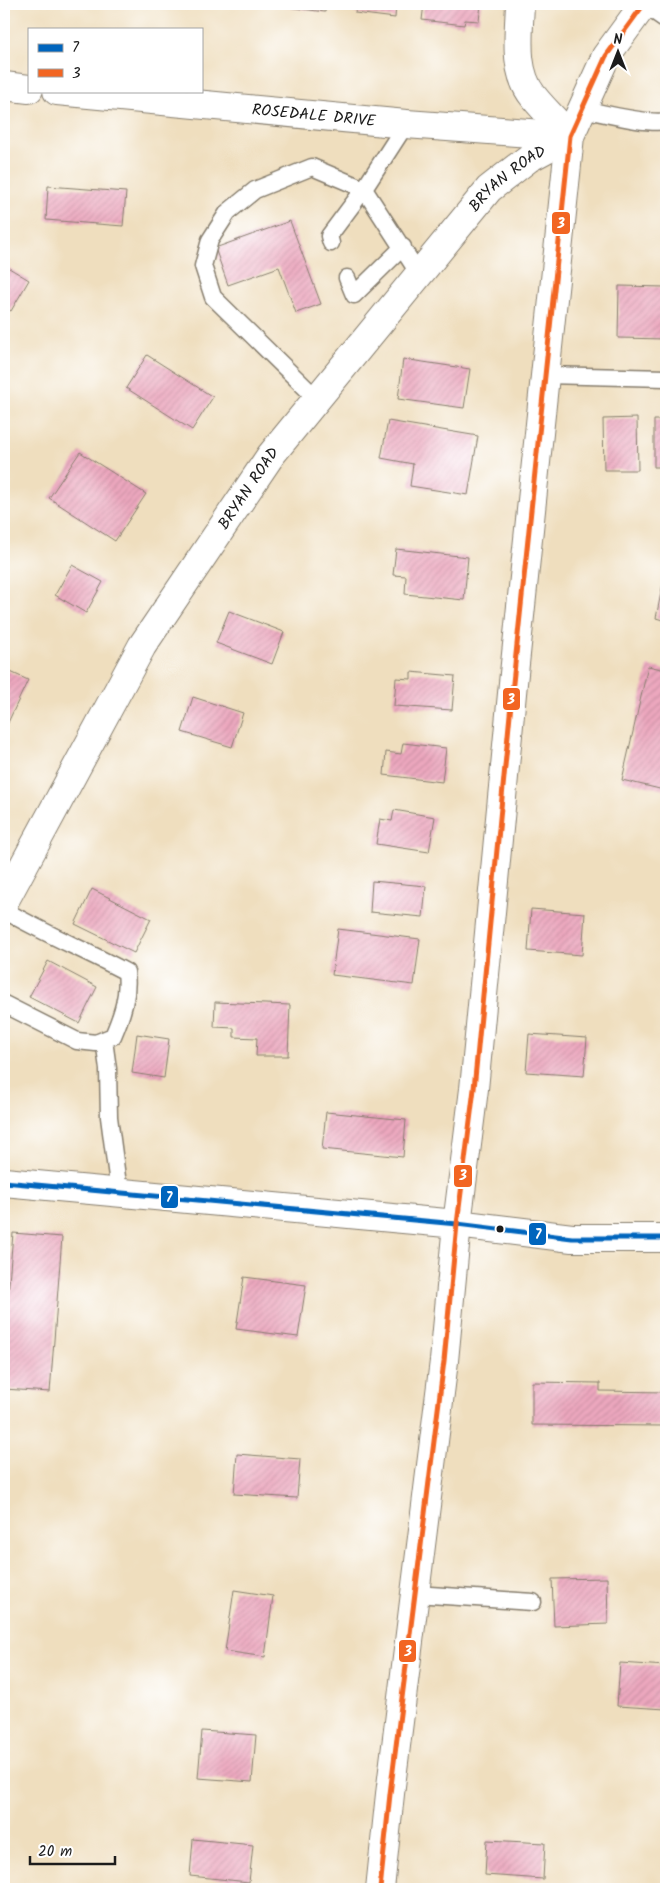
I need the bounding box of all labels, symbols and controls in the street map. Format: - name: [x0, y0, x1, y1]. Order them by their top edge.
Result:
- legend: [28, 28, 202, 92]
- north arrow: [592, 28, 642, 78]
- text: N: [614, 29, 623, 51]
- text: 7: [72, 36, 80, 60]
- text: 3: [72, 62, 81, 86]
- street label: ROSEDALE DRIVE: [251, 97, 377, 134]
- street label: BRYAN ROAD: [462, 139, 550, 218]
- line badge: 3: [551, 211, 571, 235]
- text: 3: [556, 213, 565, 235]
- street label: BRYAN ROAD: [211, 442, 285, 535]
- line badge: 3: [502, 687, 521, 711]
- text: 3: [506, 689, 515, 711]
- line badge: 3: [453, 1164, 473, 1188]
- text: 3: [458, 1165, 467, 1187]
- line badge: 7: [160, 1185, 179, 1209]
- text: 7: [166, 1187, 173, 1209]
- line badge: 7: [528, 1222, 547, 1246]
- unlabelled marker: [495, 1224, 505, 1234]
- text: 7: [535, 1224, 542, 1246]
- line badge: 3: [398, 1639, 417, 1663]
- text: 3: [403, 1641, 412, 1663]
- scale bar: [30, 1833, 115, 1865]
- text: 20 m: [38, 1840, 72, 1864]

